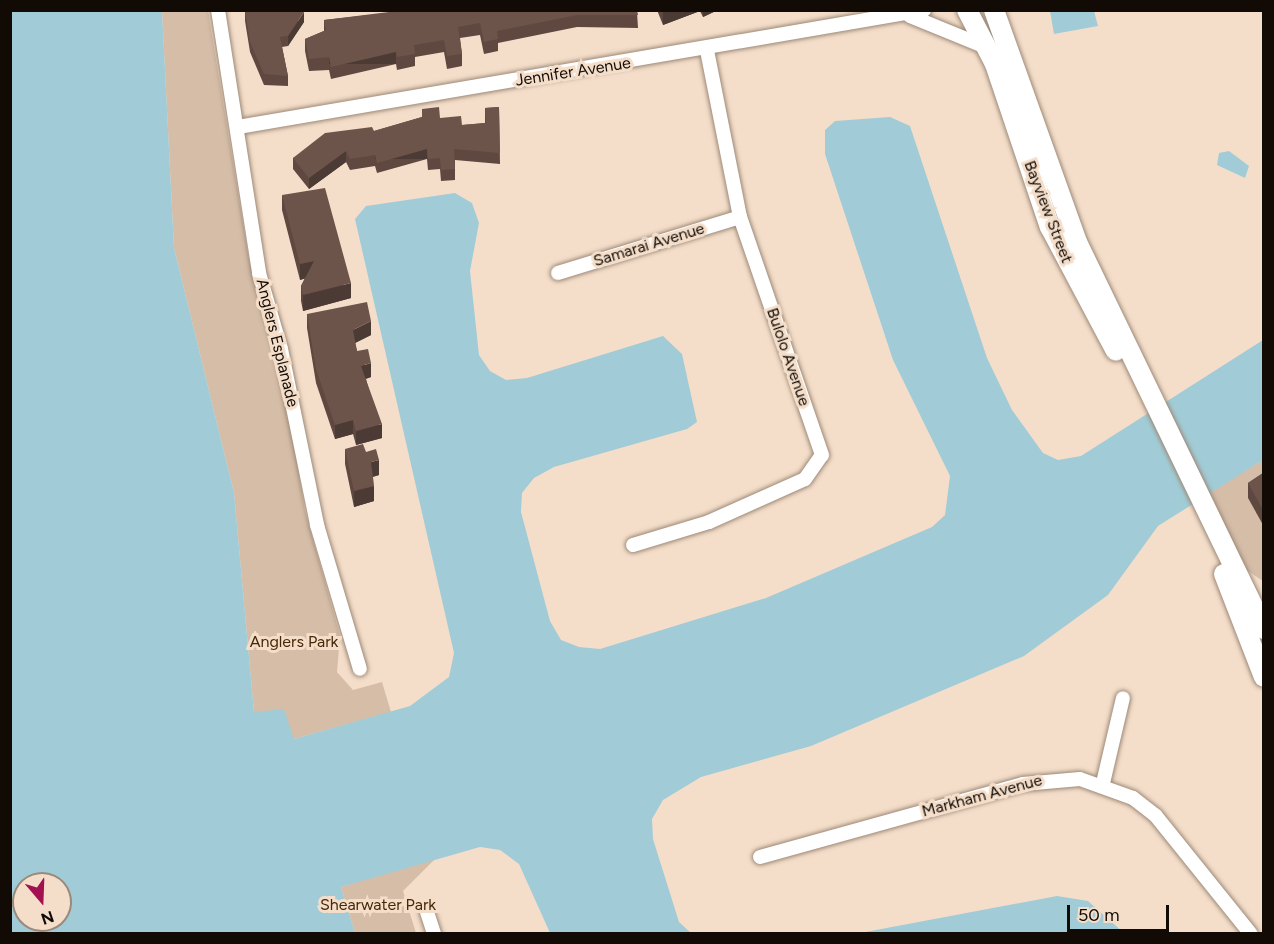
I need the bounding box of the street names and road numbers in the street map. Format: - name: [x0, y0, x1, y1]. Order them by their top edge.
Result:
- street label: Jennifer Avenue: [514, 53, 632, 91]
- street label: Bayview Street: [1020, 158, 1076, 266]
- street label: Samarai Avenue: [591, 219, 707, 271]
- street label: Anglers Esplanade: [252, 277, 302, 409]
- street label: Bulolo Avenue: [762, 305, 814, 409]
- street label: Markham Avenue: [920, 771, 1044, 821]

